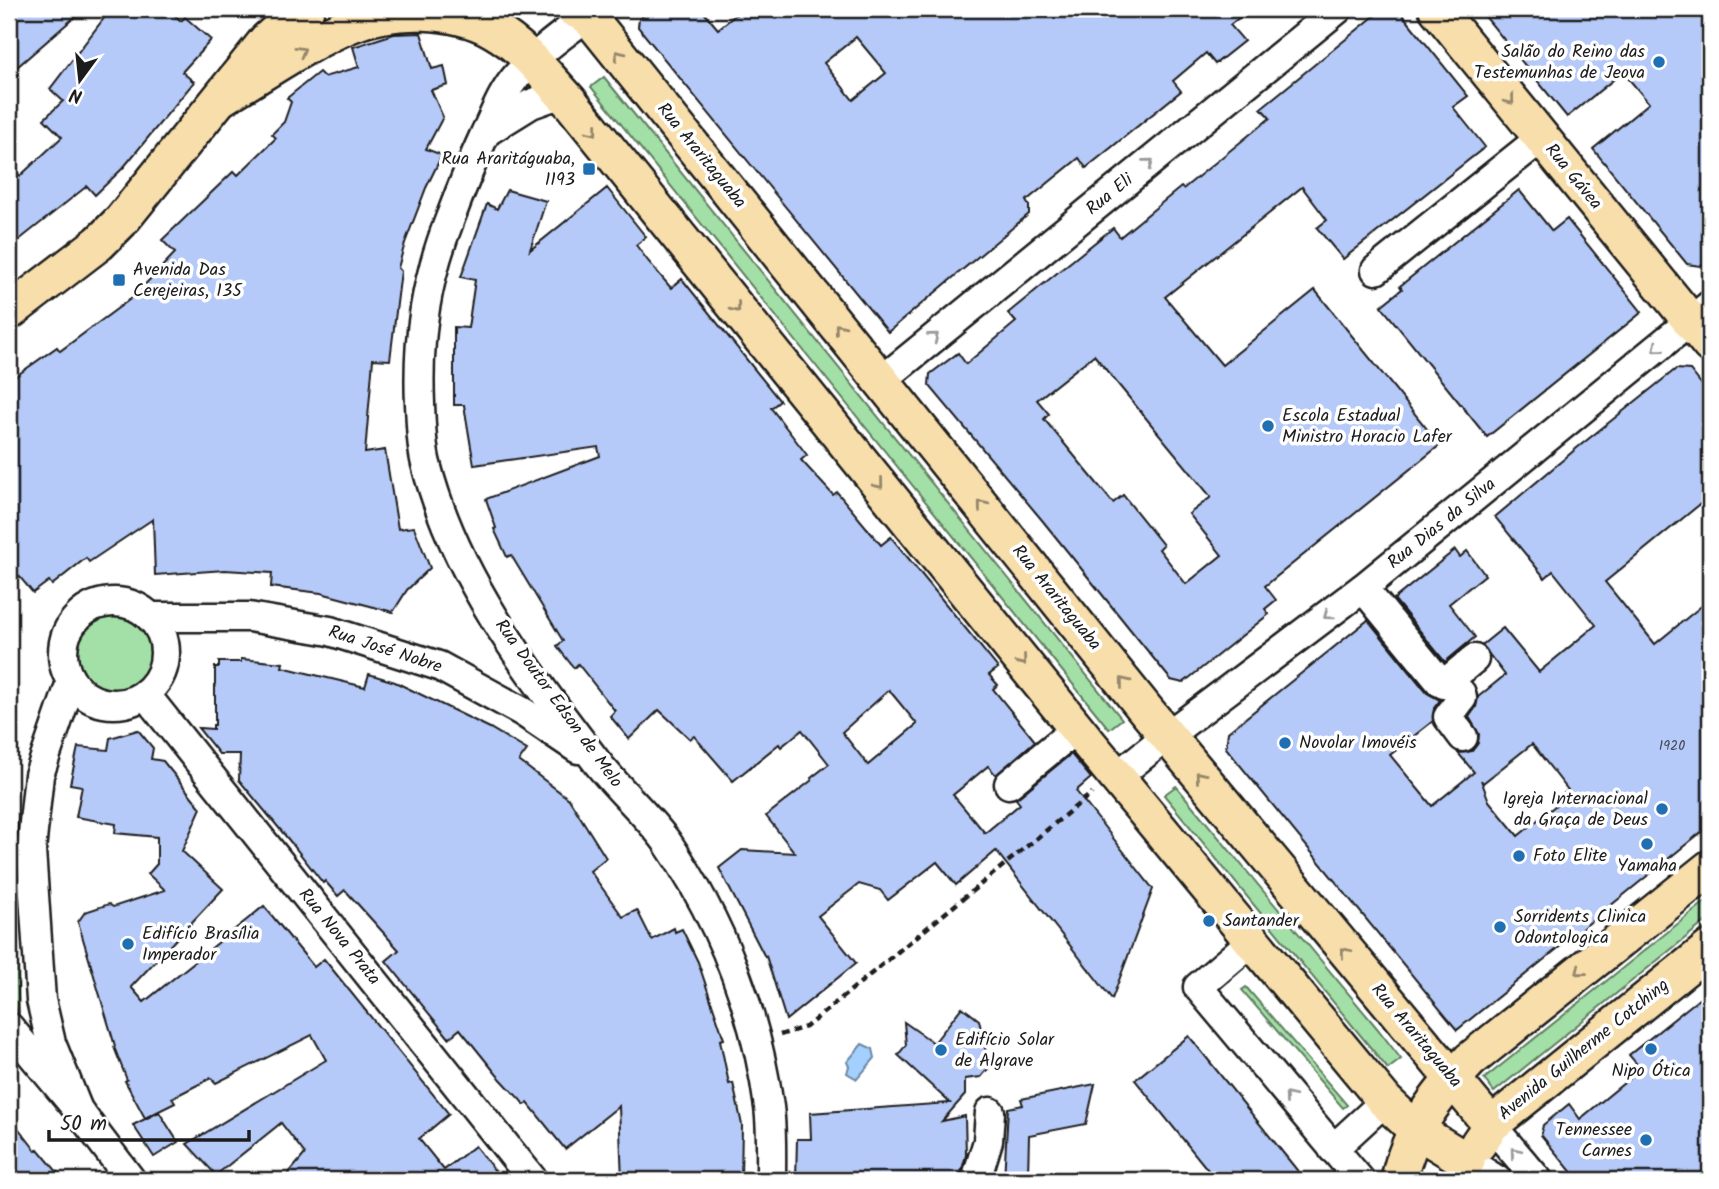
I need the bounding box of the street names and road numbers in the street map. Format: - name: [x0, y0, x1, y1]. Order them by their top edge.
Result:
- street label: Rua Araritaguaba: [649, 97, 753, 215]
- street label: Rua Gávea: [1537, 137, 1609, 217]
- street label: Rua Eli: [1080, 166, 1141, 223]
- street label: Rua Dias da Silva: [1381, 471, 1503, 577]
- street label: Rua Araritaguaba: [1004, 539, 1108, 657]
- street label: Rua Doutor Edson de Melo: [487, 613, 629, 795]
- street label: Rua José Nobre: [324, 618, 446, 682]
- street label: Rua Nova Prata: [291, 882, 387, 992]
- street label: Avenida Guilherme Cotching: [1492, 972, 1676, 1128]
- street label: Rua Araritaguaba: [1363, 977, 1469, 1095]

